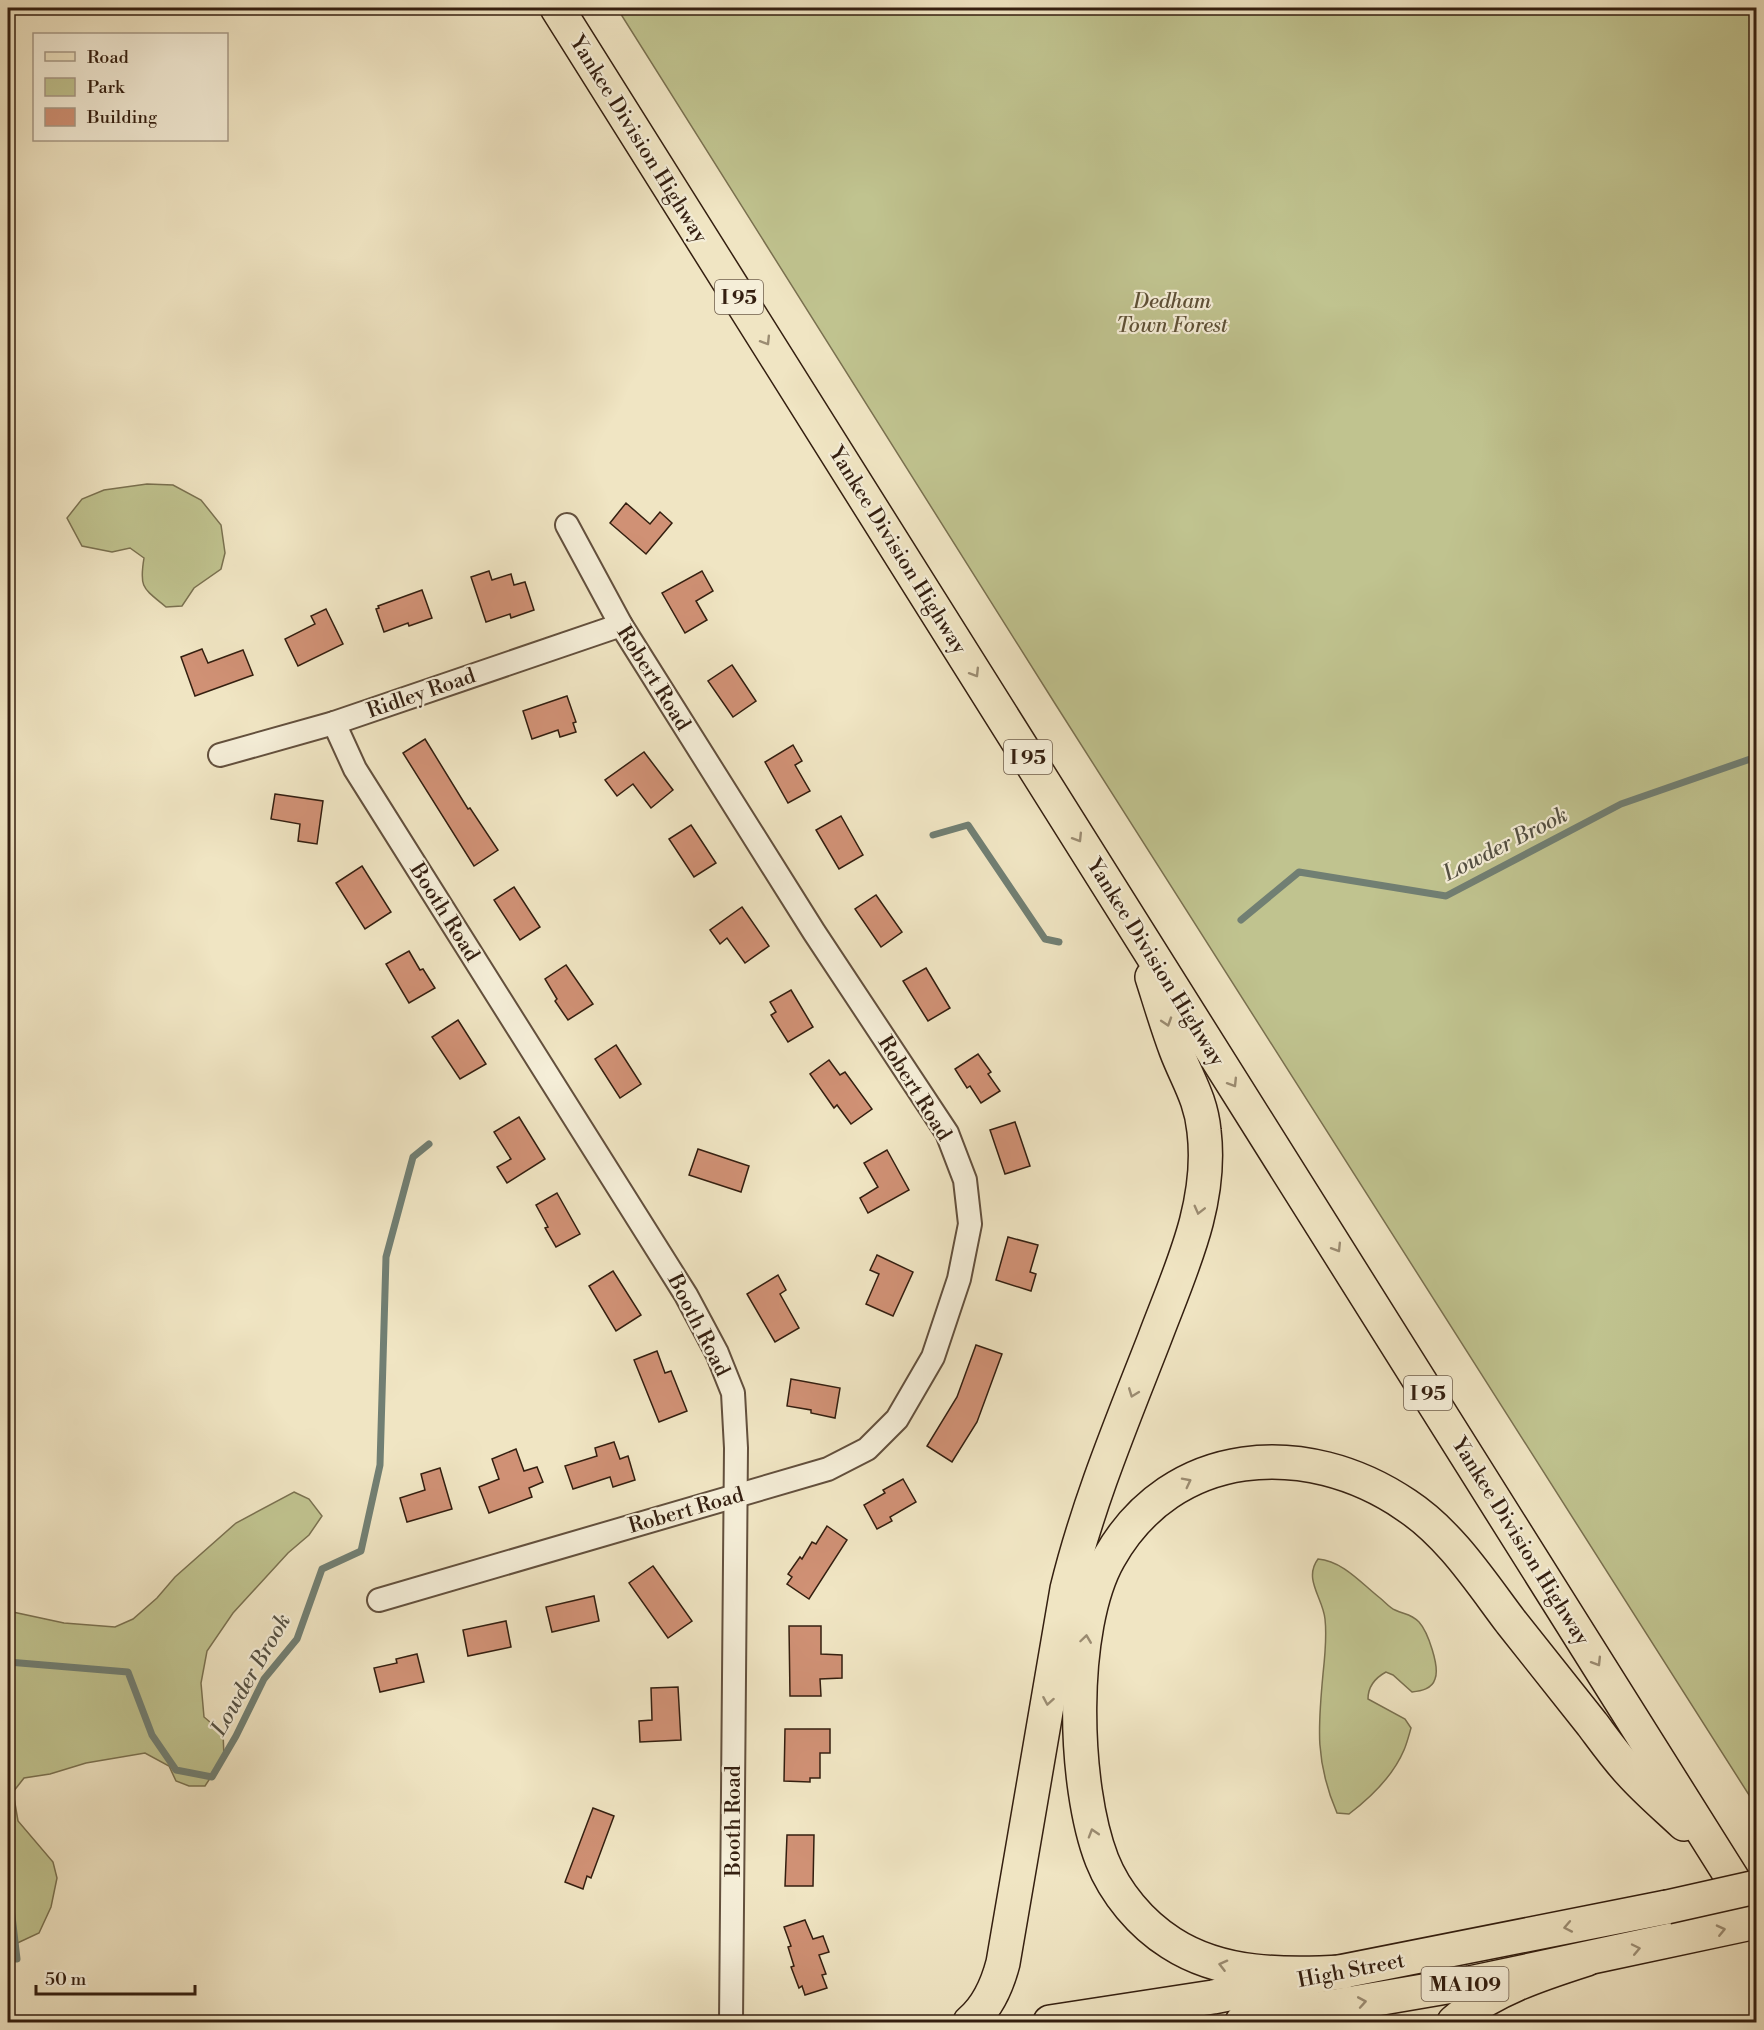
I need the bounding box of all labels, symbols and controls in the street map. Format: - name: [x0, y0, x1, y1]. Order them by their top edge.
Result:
- street label: Yankee Division Highway: [563, 30, 713, 249]
- legend: [33, 33, 228, 141]
- text: Road: [87, 46, 130, 69]
- text: Park: [87, 76, 126, 99]
- text: Building: [86, 106, 158, 129]
- road number: I 95: [715, 280, 763, 314]
- park label: Dedham Town Forest: [1116, 289, 1229, 339]
- one-way arrow: [759, 335, 770, 346]
- street label: Yankee Division Highway: [822, 441, 972, 660]
- street label: Robert Road: [611, 621, 696, 736]
- street label: Ridley Road: [364, 663, 479, 725]
- one-way arrow: [967, 666, 978, 677]
- road number: I 95: [1004, 740, 1052, 774]
- water label: Lowder Brook: [1438, 801, 1572, 888]
- one-way arrow: [1071, 831, 1082, 842]
- street label: Yankee Division Highway: [1080, 853, 1230, 1072]
- street label: Booth Road: [403, 858, 485, 967]
- one-way arrow: [1159, 1016, 1172, 1027]
- street label: Robert Road: [872, 1031, 957, 1146]
- one-way arrow: [1226, 1076, 1237, 1087]
- one-way arrow: [1194, 1205, 1207, 1215]
- one-way arrow: [1329, 1242, 1341, 1252]
- street label: Booth Road: [661, 1269, 735, 1381]
- road number: I 95: [1404, 1376, 1452, 1410]
- one-way arrow: [1128, 1387, 1141, 1398]
- street label: Yankee Division Highway: [1445, 1432, 1595, 1651]
- one-way arrow: [1181, 1478, 1192, 1490]
- street label: Robert Road: [626, 1482, 747, 1540]
- water label: Lowder Brook: [205, 1609, 297, 1741]
- one-way arrow: [1079, 1634, 1091, 1643]
- one-way arrow: [1590, 1656, 1602, 1666]
- one-way arrow: [1042, 1697, 1054, 1706]
- street label: Booth Road: [721, 1765, 747, 1878]
- one-way arrow: [1088, 1828, 1100, 1839]
- one-way arrow: [1564, 1920, 1574, 1933]
- one-way arrow: [1716, 1924, 1726, 1937]
- one-way arrow: [1631, 1943, 1641, 1956]
- street label: High Street: [1295, 1948, 1407, 1994]
- scale bar: [36, 1958, 195, 1996]
- one-way arrow: [1218, 1959, 1228, 1972]
- road number: MA 109: [1422, 1967, 1508, 2001]
- text: 50 m: [45, 1968, 87, 1991]
- one-way arrow: [1357, 1996, 1367, 2008]

